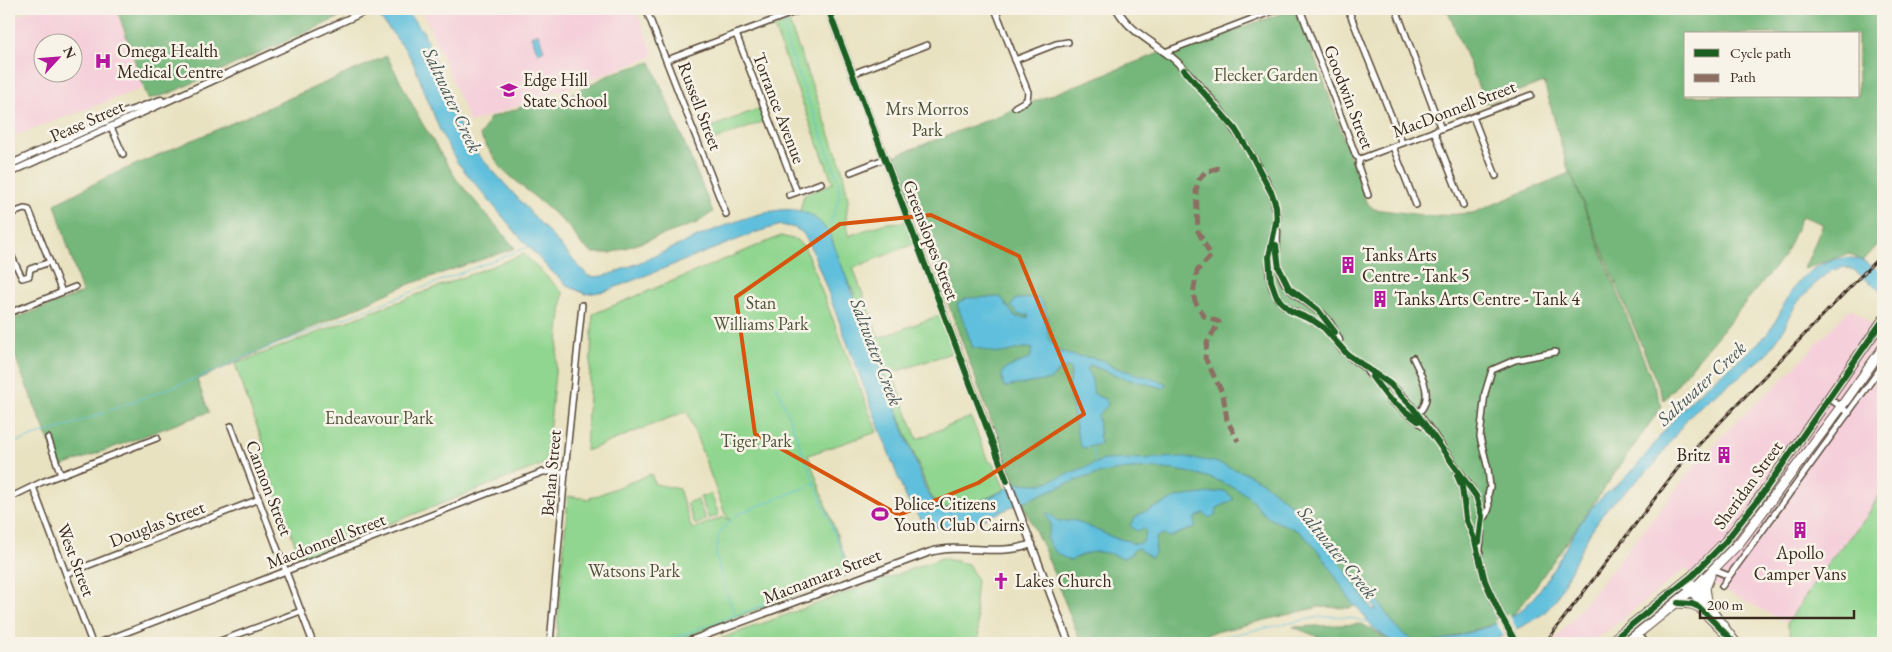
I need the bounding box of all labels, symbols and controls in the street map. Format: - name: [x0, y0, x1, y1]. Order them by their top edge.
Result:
- north arrow: [32, 32, 82, 82]
- legend: [1684, 32, 1860, 98]
- place label: Omega Health Medical Centre: [117, 39, 223, 83]
- street label: Goodwin Street: [1319, 42, 1380, 152]
- text: N: [59, 43, 81, 62]
- water label: Saltwater Creek: [417, 43, 488, 157]
- text: Cycle path: [1730, 43, 1792, 62]
- street label: Torrance Avenue: [748, 49, 811, 167]
- hospital icon: Omega Health Medical Centre: [93, 51, 113, 71]
- street label: Russell Street: [673, 58, 728, 154]
- park label: Flecker Garden: [1214, 63, 1319, 86]
- text: Path: [1730, 67, 1756, 86]
- place label: Edge Hill State School: [523, 68, 607, 112]
- street label: MacDonnell Street: [1389, 74, 1519, 143]
- school or university icon: Edge Hill State School: [499, 80, 519, 100]
- street label: Pease Street: [46, 94, 128, 147]
- park label: Mrs Morros Park: [885, 97, 969, 141]
- street label: Greenslopes Street: [898, 176, 965, 303]
- place label: Tanks Arts Centre - Tank 5: [1362, 243, 1470, 287]
- building icon: Tanks Arts Centre - Tank 5: [1338, 255, 1358, 275]
- place label: Tanks Arts Centre - Tank 4: [1394, 287, 1580, 310]
- building icon: Tanks Arts Centre - Tank 4: [1370, 289, 1390, 309]
- park label: Stan Williams Park: [714, 291, 809, 335]
- water label: Saltwater Creek: [844, 294, 909, 410]
- water label: Saltwater Creek: [1651, 335, 1752, 432]
- park label: Endeavour Park: [325, 406, 434, 429]
- street label: Behan Street: [535, 428, 566, 517]
- park label: Tiger Park: [720, 429, 792, 452]
- street label: Sheridan Street: [1708, 436, 1788, 534]
- street label: Cannon Street: [241, 437, 298, 539]
- place label: Britz: [1677, 443, 1710, 466]
- building icon: Britz: [1714, 445, 1734, 465]
- place label: Police-Citizens Youth Club Cairns: [894, 492, 1025, 536]
- street label: Douglas Street: [106, 495, 208, 552]
- water label: Saltwater Creek: [1292, 500, 1383, 604]
- sports icon: Police-Citizens Youth Club Cairns: [870, 504, 890, 524]
- street label: Macdonnell Street: [263, 507, 389, 574]
- street label: West Street: [52, 520, 101, 600]
- building icon: Apollo Camper Vans: [1790, 520, 1810, 540]
- place label: Apollo Camper Vans: [1754, 541, 1847, 585]
- street label: Macnamara Street: [760, 542, 884, 609]
- park label: Watsons Park: [588, 559, 680, 582]
- place label: Lakes Church: [1015, 569, 1112, 592]
- church icon: Lakes Church: [991, 571, 1011, 591]
- scale bar: [1700, 587, 1853, 619]
- text: 200 m: [1707, 595, 1744, 614]

